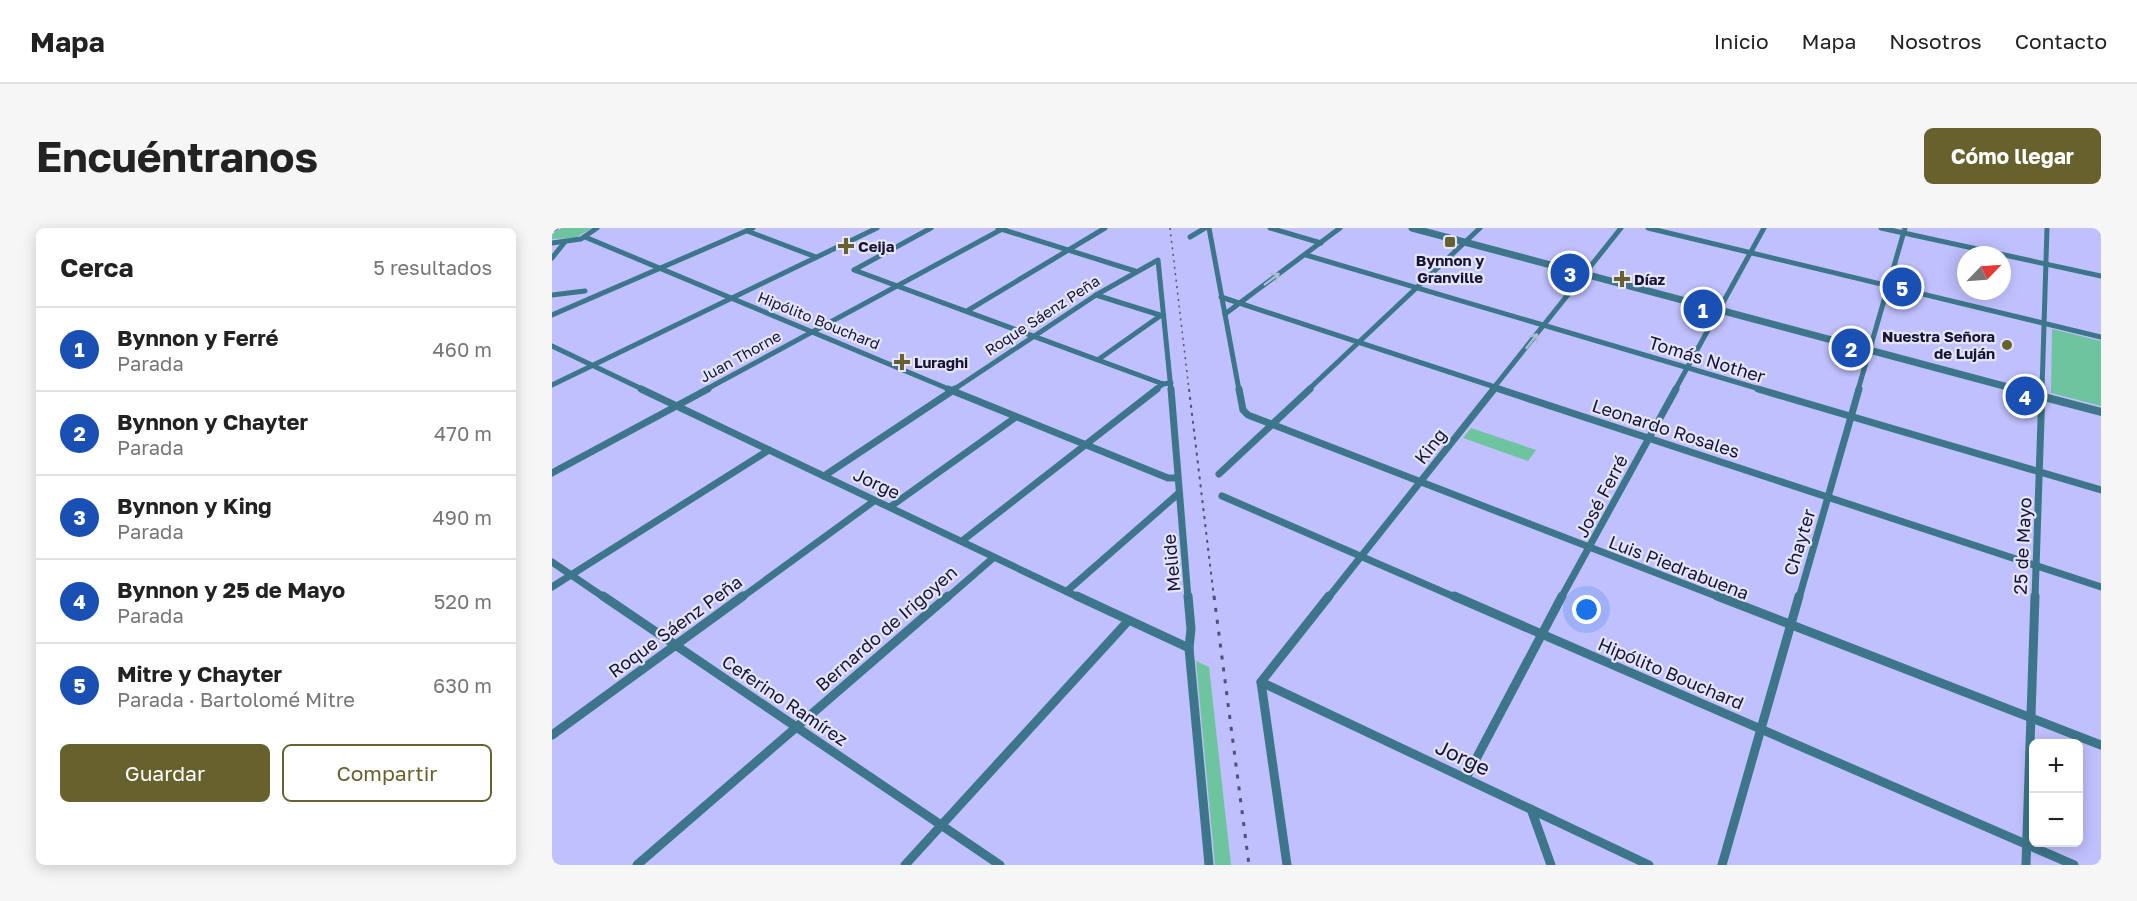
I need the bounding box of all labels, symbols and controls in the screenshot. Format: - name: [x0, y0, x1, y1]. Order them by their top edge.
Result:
- text: Mapa: [30, 25, 105, 58]
- text: Inicio: [1714, 28, 1769, 54]
- text: Mapa: [1802, 28, 1856, 54]
- text: Nosotros: [1889, 28, 1982, 54]
- text: Contacto: [2015, 28, 2107, 54]
- button: Cómo llegar: [1924, 128, 2101, 184]
- text: Encuéntranos: [36, 131, 318, 181]
- marker: Bynnon y Granville: [1443, 235, 1457, 249]
- place label: Ceija: [858, 237, 895, 255]
- marker: Ceija: [839, 239, 853, 253]
- north arrow: [1957, 246, 2011, 300]
- pin: 3: [1550, 250, 1590, 296]
- place label: Bynnon y Granville: [1416, 251, 1484, 286]
- text: Cerca: [60, 252, 134, 283]
- text: 5 resultados: [373, 255, 492, 279]
- pin: 5: [1882, 264, 1922, 310]
- place label: Díaz: [1634, 270, 1666, 288]
- street label: Roque Sáenz Peña: [981, 271, 1103, 359]
- marker: Díaz: [1615, 272, 1629, 286]
- one-way arrow: [1264, 273, 1280, 286]
- pin: 1: [1684, 286, 1722, 332]
- street label: Hipólito Bouchard: [755, 287, 883, 353]
- text: Bynnon y Ferré: [117, 324, 279, 351]
- street label: Juan Thorne: [696, 326, 784, 386]
- pin: 2: [1832, 326, 1870, 370]
- place label: Nuestra Señora de Luján: [1882, 327, 1995, 362]
- street label: Tomás Nother: [1646, 331, 1768, 387]
- one-way arrow: [1525, 333, 1538, 349]
- text: 1: [74, 337, 85, 361]
- text: 460 m: [433, 337, 492, 361]
- marker: Nuestra Señora de Luján: [2000, 338, 2014, 352]
- text: Parada: [117, 351, 184, 375]
- place label: Luraghi: [914, 353, 968, 371]
- marker: Luraghi: [895, 355, 909, 369]
- pin: 4: [2006, 374, 2044, 418]
- street label: Leonardo Rosales: [1589, 394, 1743, 462]
- text: Bynnon y Chayter: [117, 408, 308, 435]
- text: 2: [73, 421, 86, 445]
- text: 470 m: [434, 421, 492, 445]
- street label: King: [1409, 424, 1451, 468]
- text: Parada: [117, 435, 184, 459]
- street label: José Ferré: [1570, 451, 1632, 541]
- street label: Jorge: [850, 463, 904, 503]
- text: Bynnon y King: [117, 492, 272, 519]
- street label: 25 de Mayo: [2008, 497, 2036, 595]
- text: 3: [73, 505, 86, 529]
- text: 490 m: [433, 505, 492, 529]
- street label: Chayter: [1778, 506, 1820, 578]
- text: Parada: [117, 519, 184, 543]
- street label: Luis Piedrabuena: [1606, 530, 1752, 604]
- street label: Melide: [1158, 533, 1184, 593]
- street label: Bernardo de Irigoyen: [811, 561, 961, 695]
- street label: Roque Sáenz Peña: [604, 570, 746, 682]
- text: Bynnon y 25 de Mayo: [117, 576, 345, 603]
- text: 4: [73, 589, 86, 613]
- text: 520 m: [434, 589, 492, 613]
- your location: [1572, 595, 1601, 624]
- text: Parada: [117, 603, 184, 627]
- street label: Hipólito Bouchard: [1595, 632, 1747, 714]
- street label: Ceferino Ramírez: [718, 650, 852, 750]
- text: Mitre y Chayter: [117, 660, 282, 687]
- text: 5: [73, 673, 86, 697]
- text: 630 m: [433, 673, 492, 697]
- text: Parada · Bartolomé Mitre: [117, 687, 355, 711]
- street label: Jorge: [1432, 733, 1494, 781]
- map controls: [2029, 739, 2083, 847]
- button: +: [2029, 739, 2083, 793]
- button: Guardar: [60, 744, 270, 802]
- button: Compartir: [282, 744, 492, 802]
- button: −: [2029, 793, 2083, 847]

